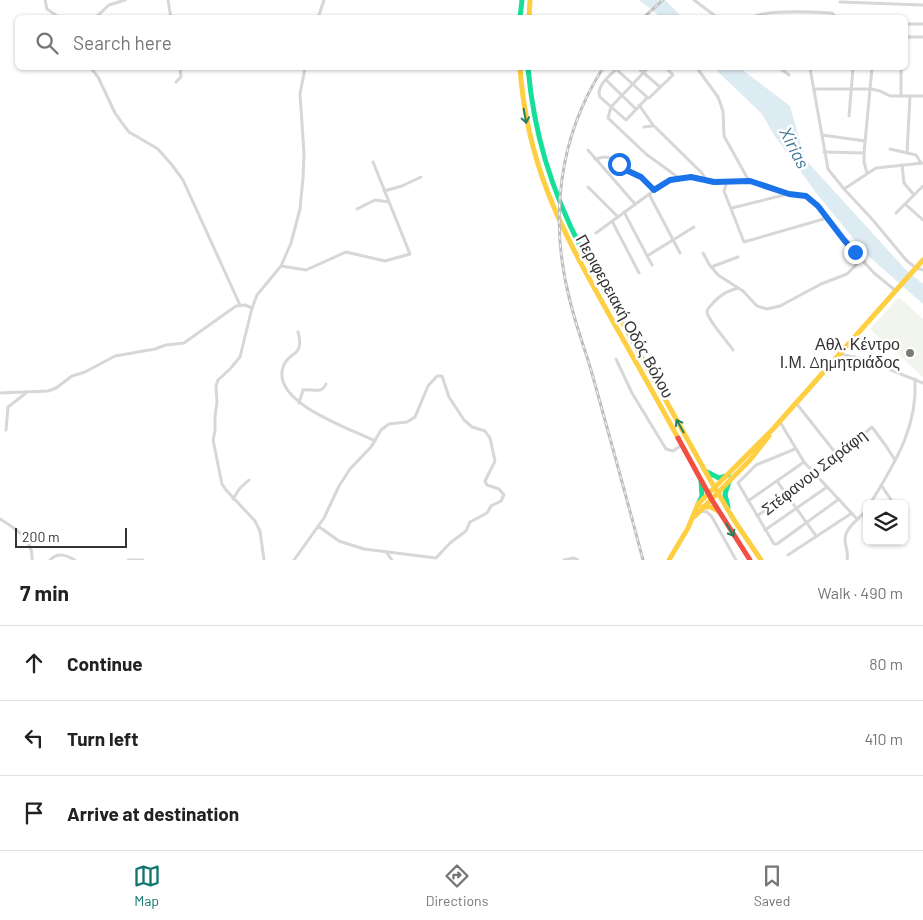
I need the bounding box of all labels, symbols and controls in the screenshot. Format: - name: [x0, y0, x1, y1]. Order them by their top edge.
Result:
- search box: [15, 15, 908, 70]
- icon: search: [33, 29, 61, 57]
- text: Search here: [73, 31, 172, 54]
- one-way arrow: [521, 108, 531, 124]
- water label: Xirias: [775, 123, 815, 172]
- route start: [608, 153, 631, 176]
- street label: Περιφερειακή Οδός Βόλου: [573, 231, 678, 401]
- route end: [844, 241, 867, 264]
- place label: Αθλ. Κέντρο Ι.Μ. Δημητριάδος: [780, 334, 900, 371]
- marker: Αθλ. Κέντρο Ι.Μ. Δημητριάδος: [904, 347, 916, 359]
- one-way arrow: [675, 419, 684, 434]
- street label: Στέφανου Σαράφη: [757, 425, 870, 518]
- map controls: [863, 500, 908, 545]
- button: layers: [863, 500, 908, 545]
- one-way arrow: [725, 522, 735, 536]
- scale bar: [15, 525, 128, 548]
- text: 200 m: [22, 528, 60, 545]
- text: 7 min: [20, 580, 69, 605]
- text: Walk · 490 m: [817, 583, 903, 602]
- icon: ahead: [20, 649, 48, 677]
- text: Continue: [67, 652, 143, 675]
- text: 80 m: [869, 654, 903, 673]
- icon: left: [20, 724, 48, 752]
- text: Turn left: [67, 727, 138, 750]
- text: 410 m: [865, 729, 903, 748]
- icon: arrive: [20, 799, 48, 827]
- text: Arrive at destination: [67, 802, 239, 825]
- tab: Map: [133, 862, 161, 909]
- tab: Directions: [426, 862, 488, 909]
- tab: Saved: [754, 862, 790, 909]

